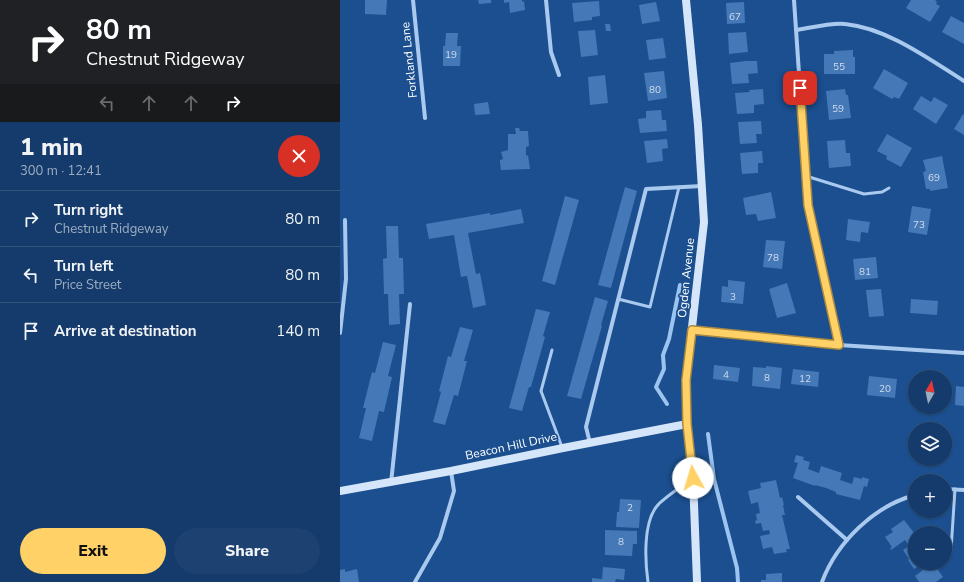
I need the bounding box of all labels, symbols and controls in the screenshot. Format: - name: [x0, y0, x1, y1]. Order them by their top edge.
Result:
- house number: 67: [729, 10, 741, 24]
- text: 80 m: [86, 11, 152, 49]
- icon: right: [20, 16, 72, 68]
- street label: Forkland Lane: [397, 21, 421, 99]
- text: Chestnut Ridgeway: [86, 47, 244, 71]
- house number: 19: [445, 48, 457, 62]
- house number: 55: [833, 60, 845, 74]
- pin: [783, 71, 817, 105]
- icon: arrive: [789, 77, 811, 99]
- house number: 80: [649, 83, 661, 97]
- icon: left: [96, 92, 118, 114]
- icon: ahead: [138, 92, 160, 114]
- icon: ahead: [180, 92, 202, 114]
- icon: right: [222, 92, 244, 114]
- house number: 59: [832, 102, 844, 116]
- text: 1 min: [20, 131, 83, 163]
- button: close: [278, 135, 320, 177]
- text: 300 m · 12:41: [20, 162, 102, 180]
- house number: 69: [928, 171, 940, 185]
- text: Turn right: [54, 200, 123, 220]
- icon: right: [20, 208, 42, 230]
- text: 80 m: [285, 209, 320, 229]
- house number: 73: [913, 218, 925, 232]
- text: Chestnut Ridgeway: [54, 220, 168, 238]
- street label: Ogden Avenue: [674, 237, 698, 319]
- house number: 78: [767, 251, 779, 265]
- text: Turn left: [54, 256, 113, 276]
- icon: left: [20, 264, 42, 286]
- text: 80 m: [285, 265, 320, 285]
- house number: 81: [859, 265, 871, 279]
- text: Price Street: [54, 276, 121, 294]
- house number: 3: [730, 290, 736, 304]
- icon: arrive: [20, 320, 42, 342]
- text: Arrive at destination: [54, 321, 197, 341]
- text: 140 m: [276, 321, 320, 341]
- house number: 4: [723, 368, 729, 382]
- north arrow: [908, 370, 952, 414]
- map controls: [908, 370, 952, 570]
- house number: 8: [764, 371, 770, 385]
- house number: 12: [799, 372, 811, 386]
- house number: 20: [879, 382, 891, 396]
- button: layers: [908, 422, 952, 466]
- street label: Beacon Hill Drive: [464, 428, 558, 464]
- position arrow: [672, 457, 714, 499]
- button: +: [908, 474, 952, 518]
- house number: 2: [627, 501, 633, 515]
- button: −: [908, 526, 952, 570]
- button: Exit: [20, 528, 166, 574]
- button: Share: [174, 528, 320, 574]
- house number: 8: [618, 535, 624, 549]

